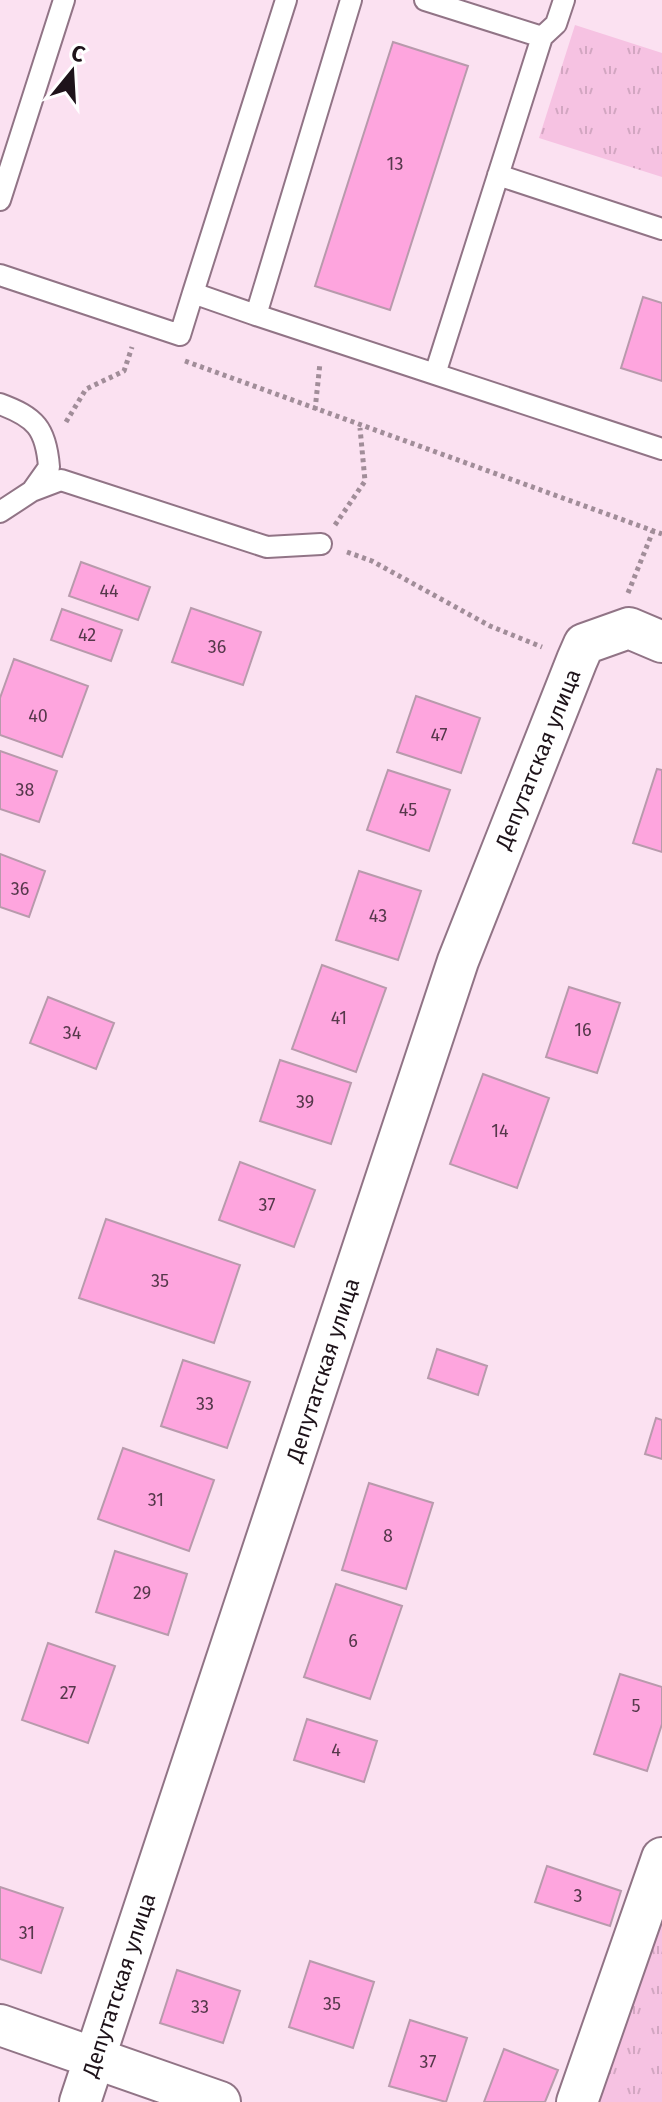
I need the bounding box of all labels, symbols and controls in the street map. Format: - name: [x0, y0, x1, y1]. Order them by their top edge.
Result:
- north arrow: [32, 32, 112, 112]
- text: С: [68, 39, 89, 68]
- house number: 13: [387, 153, 403, 175]
- house number: 44: [99, 580, 119, 602]
- house number: 42: [78, 624, 96, 646]
- house number: 36: [208, 636, 226, 658]
- street label: Депутатская улица: [489, 665, 586, 854]
- house number: 40: [28, 705, 48, 727]
- house number: 47: [430, 724, 448, 746]
- house number: 38: [16, 779, 35, 801]
- house number: 45: [399, 799, 417, 821]
- house number: 36: [11, 878, 29, 900]
- house number: 43: [369, 905, 387, 927]
- house number: 41: [331, 1007, 347, 1029]
- house number: 16: [574, 1019, 592, 1041]
- house number: 34: [63, 1022, 82, 1044]
- house number: 39: [296, 1091, 314, 1113]
- house number: 14: [491, 1120, 509, 1142]
- house number: 37: [259, 1194, 275, 1216]
- house number: 35: [151, 1270, 169, 1292]
- street label: Депутатская улица: [280, 1275, 366, 1466]
- house number: 33: [196, 1393, 214, 1415]
- house number: 31: [148, 1489, 164, 1511]
- house number: 8: [383, 1525, 393, 1547]
- house number: 29: [133, 1582, 151, 1604]
- house number: 6: [348, 1630, 358, 1652]
- house number: 27: [60, 1682, 76, 1704]
- house number: 5: [631, 1695, 641, 1717]
- house number: 4: [331, 1739, 341, 1761]
- house number: 3: [574, 1885, 582, 1907]
- street label: Депутатская улица: [76, 1890, 162, 2081]
- house number: 31: [19, 1922, 35, 1944]
- house number: 35: [323, 1993, 341, 2015]
- house number: 33: [191, 1996, 209, 2018]
- house number: 37: [420, 2051, 436, 2073]

